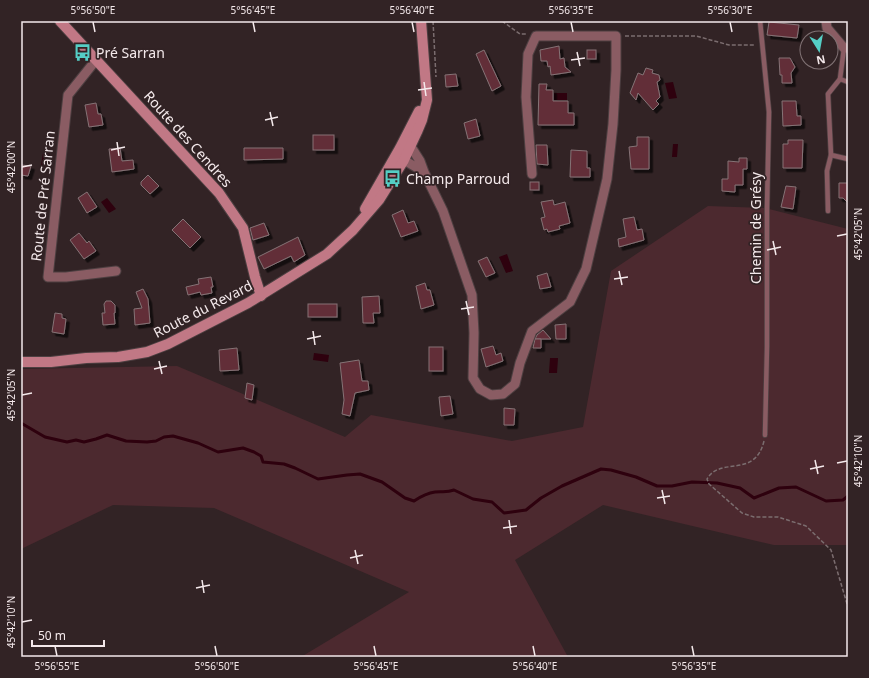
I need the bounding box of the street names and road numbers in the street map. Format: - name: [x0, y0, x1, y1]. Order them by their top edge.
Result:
- street label: Route des Cendres: [140, 86, 237, 191]
- street label: Route de Pré Sarran: [26, 130, 59, 262]
- street label: Chemin de Grésy: [746, 171, 765, 284]
- street label: Route du Revard: [150, 275, 256, 342]

